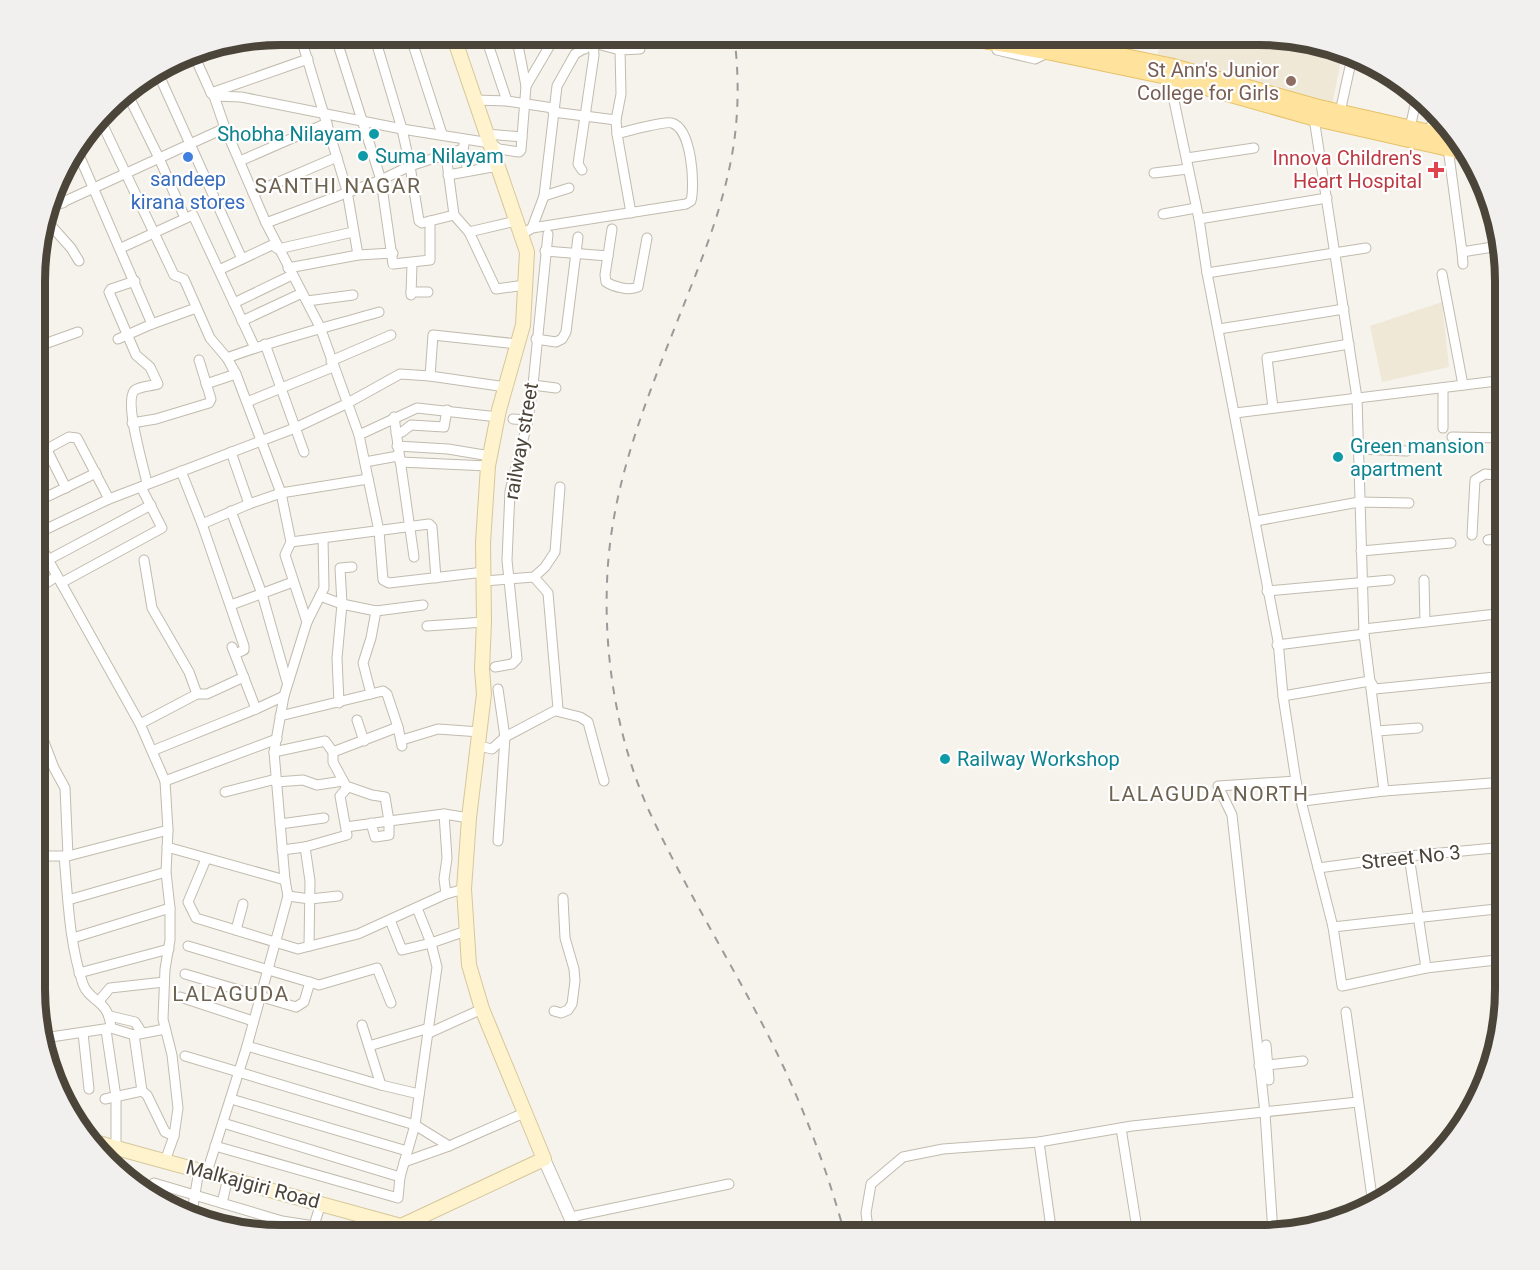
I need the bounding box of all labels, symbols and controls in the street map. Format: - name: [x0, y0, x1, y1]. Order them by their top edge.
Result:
- place label: St Ann's Junior College for Girls: [1137, 58, 1279, 105]
- marker: St Ann's Junior College for Girls: [1284, 74, 1298, 88]
- place label: Shobha Nilayam: [217, 122, 362, 146]
- marker: Shobha Nilayam: [367, 127, 381, 141]
- place label: Suma Nilayam: [375, 144, 504, 168]
- place label: Innova Children's Heart Hospital: [1273, 146, 1422, 193]
- marker: Suma Nilayam: [356, 149, 370, 163]
- marker: sandeep kirana stores: [181, 150, 195, 164]
- marker: Innova Children's Heart Hospital: [1427, 161, 1445, 179]
- place label: sandeep kirana stores: [131, 167, 245, 214]
- district label: SANTHI NAGAR: [255, 174, 421, 198]
- street label: railway street: [499, 381, 543, 501]
- place label: Green mansion apartment: [1350, 434, 1485, 481]
- marker: Green mansion apartment: [1331, 450, 1345, 464]
- place label: Railway Workshop: [957, 747, 1120, 771]
- marker: Railway Workshop: [938, 752, 952, 766]
- district label: LALAGUDA NORTH: [1109, 782, 1309, 806]
- street label: Street No 3: [1360, 840, 1462, 874]
- district label: LALAGUDA: [172, 982, 290, 1006]
- street label: Malkajgiri Road: [183, 1155, 323, 1213]

